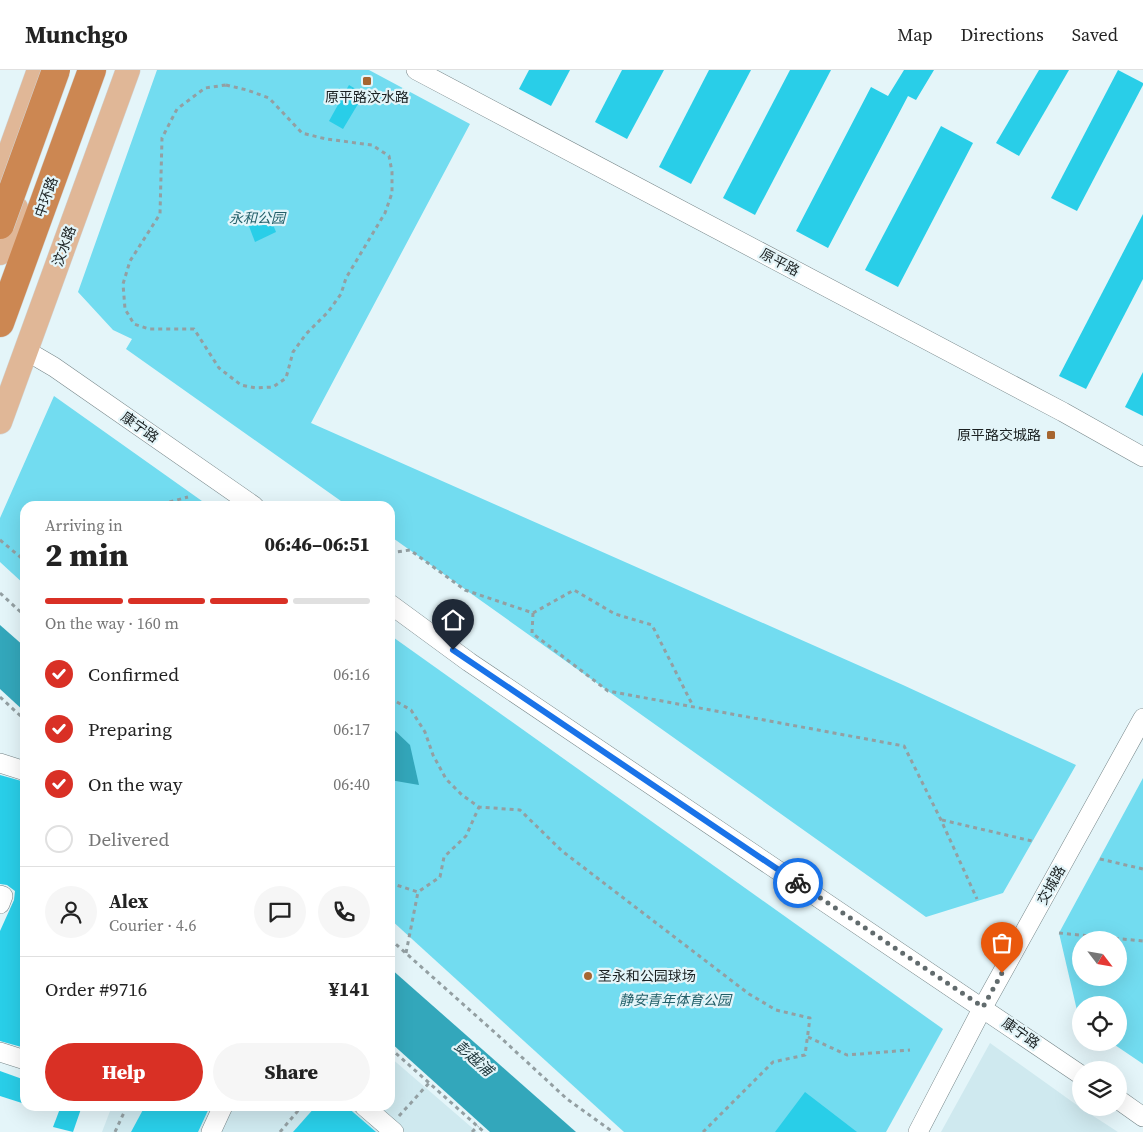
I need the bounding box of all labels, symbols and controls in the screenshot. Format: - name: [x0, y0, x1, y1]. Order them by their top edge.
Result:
- text: Munchgo: [25, 18, 128, 51]
- text: Map: [897, 22, 933, 47]
- text: Directions: [961, 22, 1044, 47]
- text: Saved: [1072, 22, 1118, 47]
- marker: 原平路汶水路: [361, 75, 373, 87]
- place label: 原平路汶水路: [325, 87, 409, 107]
- street label: 中环路: [29, 174, 63, 220]
- park label: 永和公园: [229, 208, 287, 228]
- street label: 汶水路: [47, 223, 81, 269]
- street label: 原平路: [757, 243, 803, 281]
- street label: 康宁路: [117, 407, 163, 447]
- place label: 原平路交城路: [957, 425, 1041, 445]
- marker: 原平路交城路: [1045, 429, 1057, 441]
- text: Arriving in: [45, 514, 123, 536]
- text: 06:46–06:51: [265, 531, 370, 557]
- text: 2 min: [45, 533, 128, 577]
- pin: [432, 599, 474, 650]
- icon: home: [439, 606, 467, 634]
- text: On the way · 160 m: [45, 612, 179, 634]
- icon: check: [45, 660, 73, 688]
- text: Confirmed: [88, 661, 179, 687]
- text: 06:16: [333, 663, 370, 685]
- icon: check: [45, 715, 73, 743]
- text: Preparing: [88, 716, 172, 742]
- text: 06:17: [333, 718, 370, 740]
- icon: check: [45, 770, 73, 798]
- text: On the way: [88, 771, 183, 797]
- text: 06:40: [333, 773, 370, 795]
- text: Delivered: [88, 826, 169, 852]
- courier: [773, 858, 823, 908]
- street label: 交城路: [1032, 862, 1070, 908]
- icon: bike: [784, 869, 812, 897]
- button: person: [45, 886, 97, 938]
- button: chat: [254, 886, 306, 938]
- button: phone: [318, 886, 370, 938]
- text: Alex: [109, 888, 148, 914]
- text: Courier · 4.6: [109, 914, 197, 936]
- pin: [981, 922, 1023, 973]
- icon: bag: [988, 929, 1016, 957]
- north arrow: [1072, 931, 1128, 986]
- map controls: [1072, 931, 1127, 1116]
- place label: 圣永和公园球场: [598, 966, 696, 986]
- marker: 圣永和公园球场: [582, 970, 594, 982]
- text: Order #9716: [45, 976, 147, 1002]
- text: ¥141: [329, 976, 370, 1002]
- park label: 静安青年体育公园: [619, 990, 733, 1010]
- button: locate: [1072, 996, 1127, 1051]
- street label: 康宁路: [998, 1013, 1044, 1053]
- water label: 彭越浦: [450, 1035, 499, 1082]
- button: Help: [45, 1043, 203, 1101]
- button: Share: [213, 1043, 370, 1101]
- button: layers: [1072, 1061, 1127, 1116]

